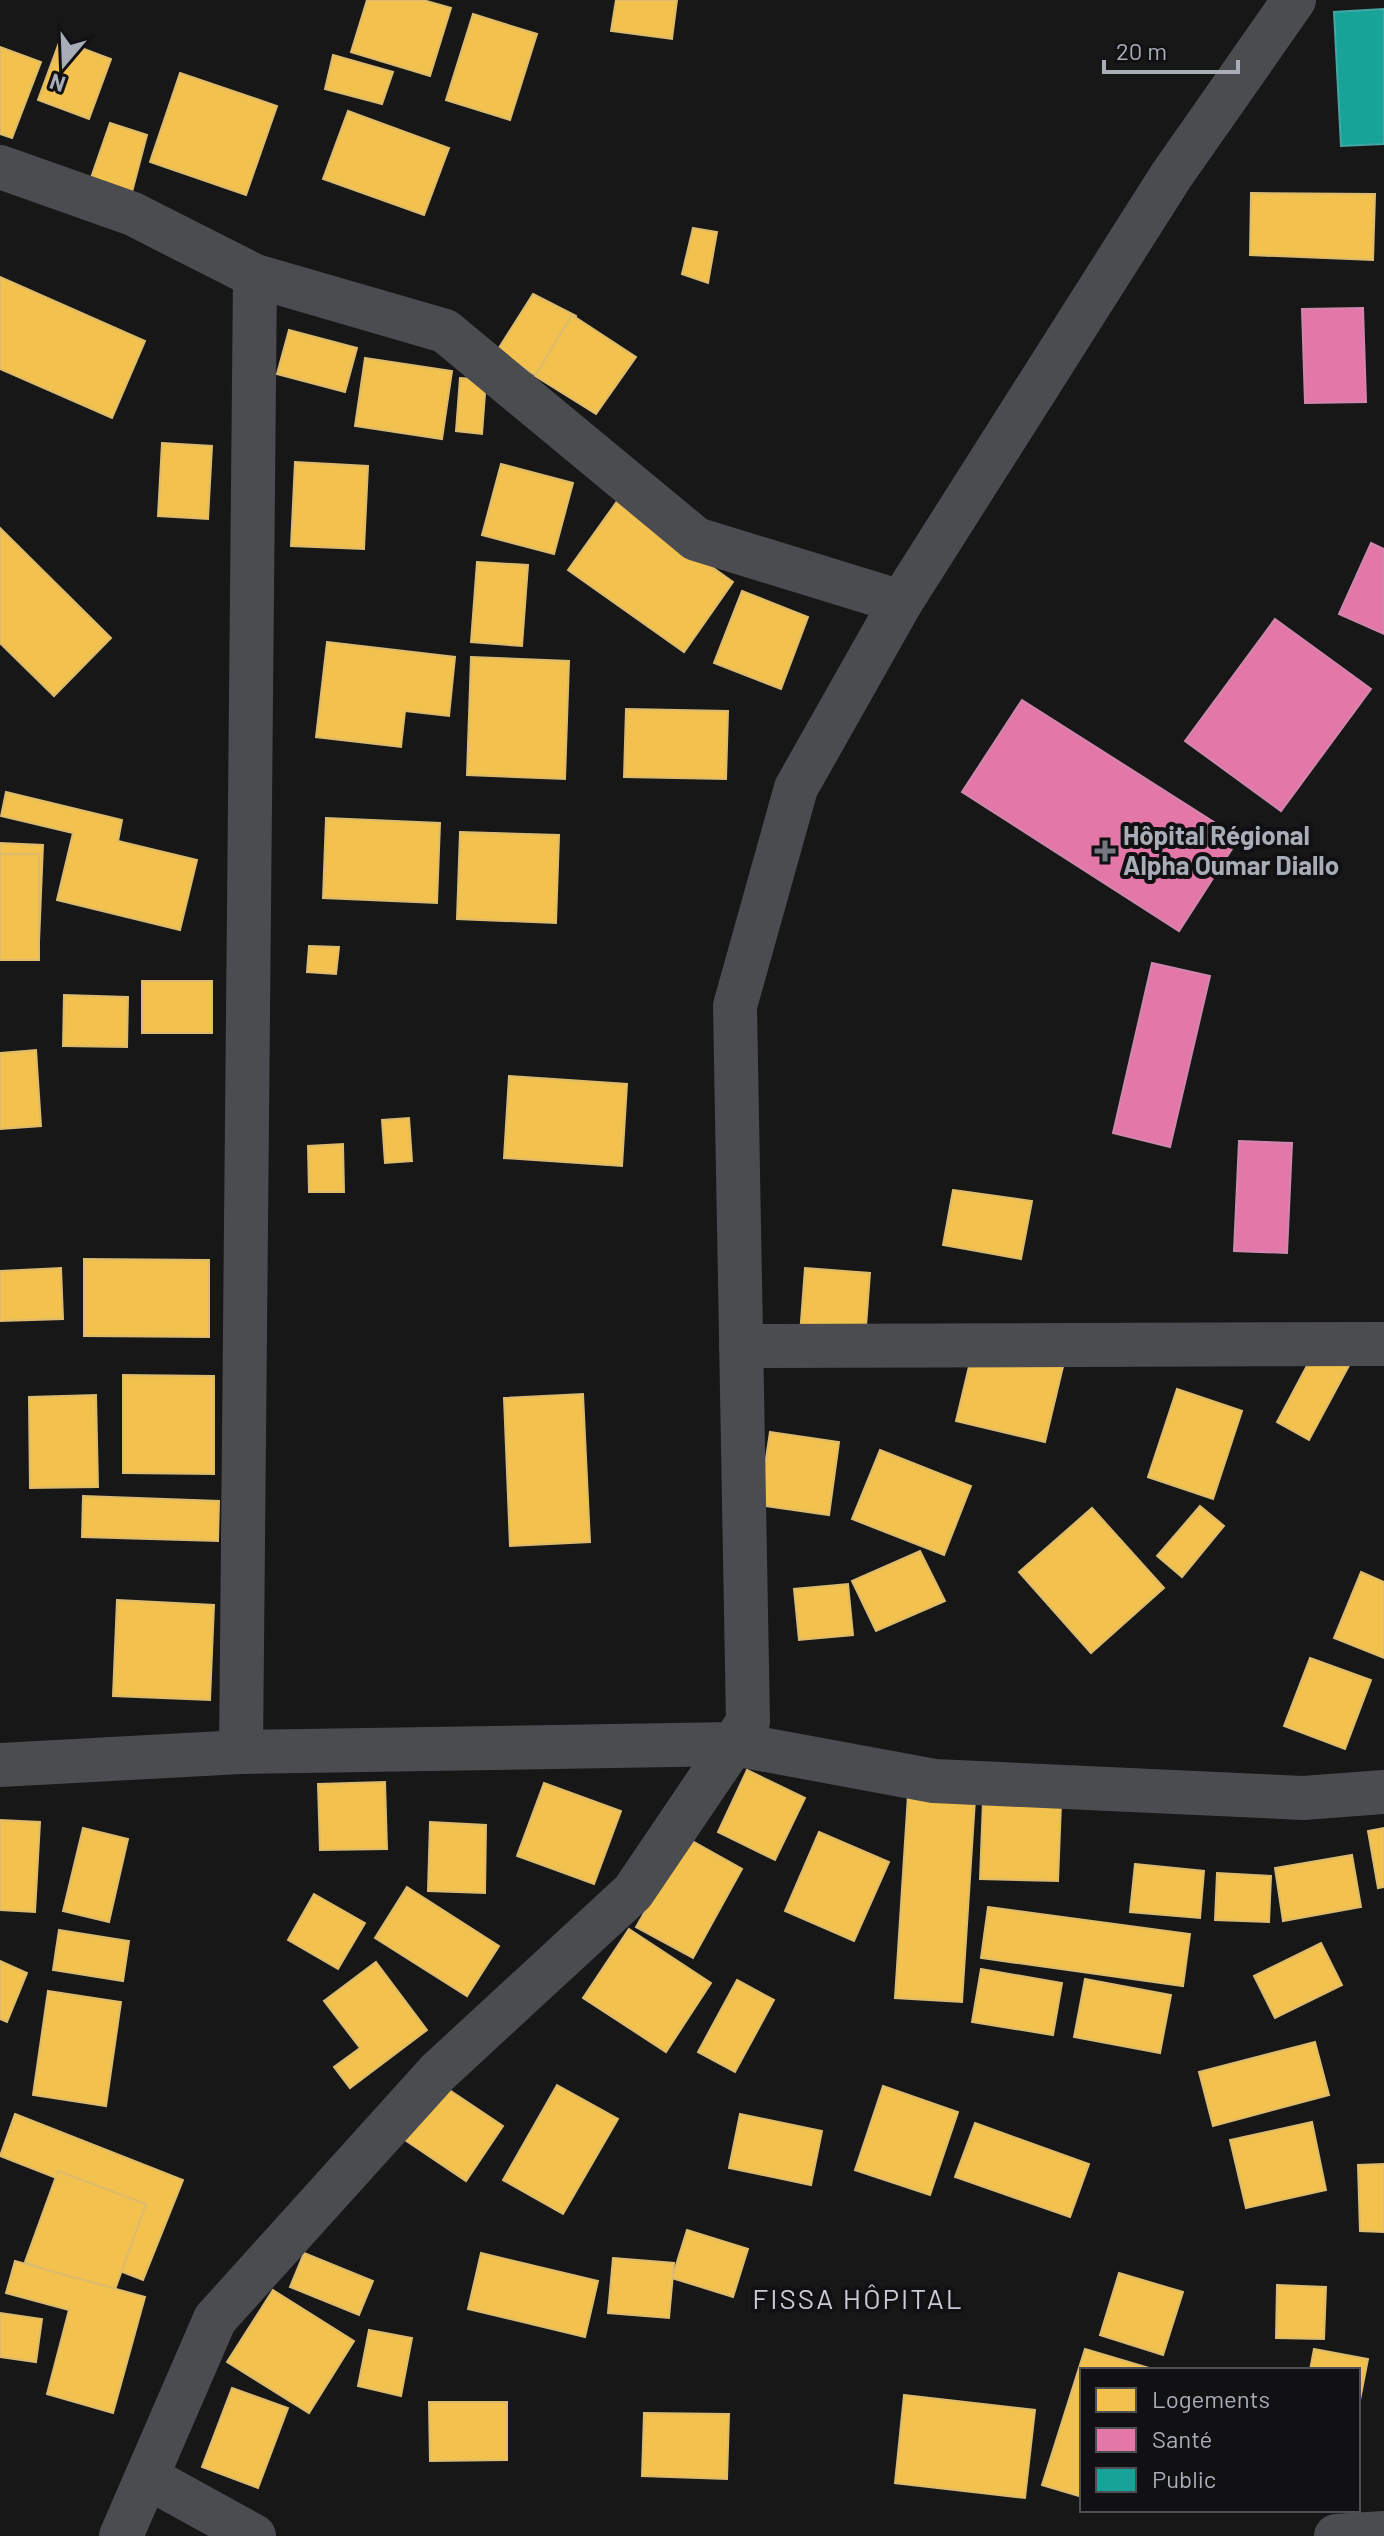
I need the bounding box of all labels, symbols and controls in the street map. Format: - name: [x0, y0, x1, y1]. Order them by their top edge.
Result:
- north arrow: [24, 24, 104, 104]
- scale bar: [1104, 24, 1238, 74]
- text: 20 m: [1116, 36, 1167, 65]
- text: N: [46, 69, 68, 99]
- place label: Hôpital Régional Alpha Oumar Diallo: [1123, 819, 1339, 880]
- marker: Hôpital Régional Alpha Oumar Diallo: [1094, 840, 1116, 862]
- district label: FISSA HÔPITAL: [752, 2281, 964, 2315]
- legend: [1080, 2368, 1360, 2512]
- text: Logements: [1152, 2384, 1270, 2413]
- text: Santé: [1152, 2424, 1212, 2453]
- text: Public: [1152, 2464, 1216, 2493]

